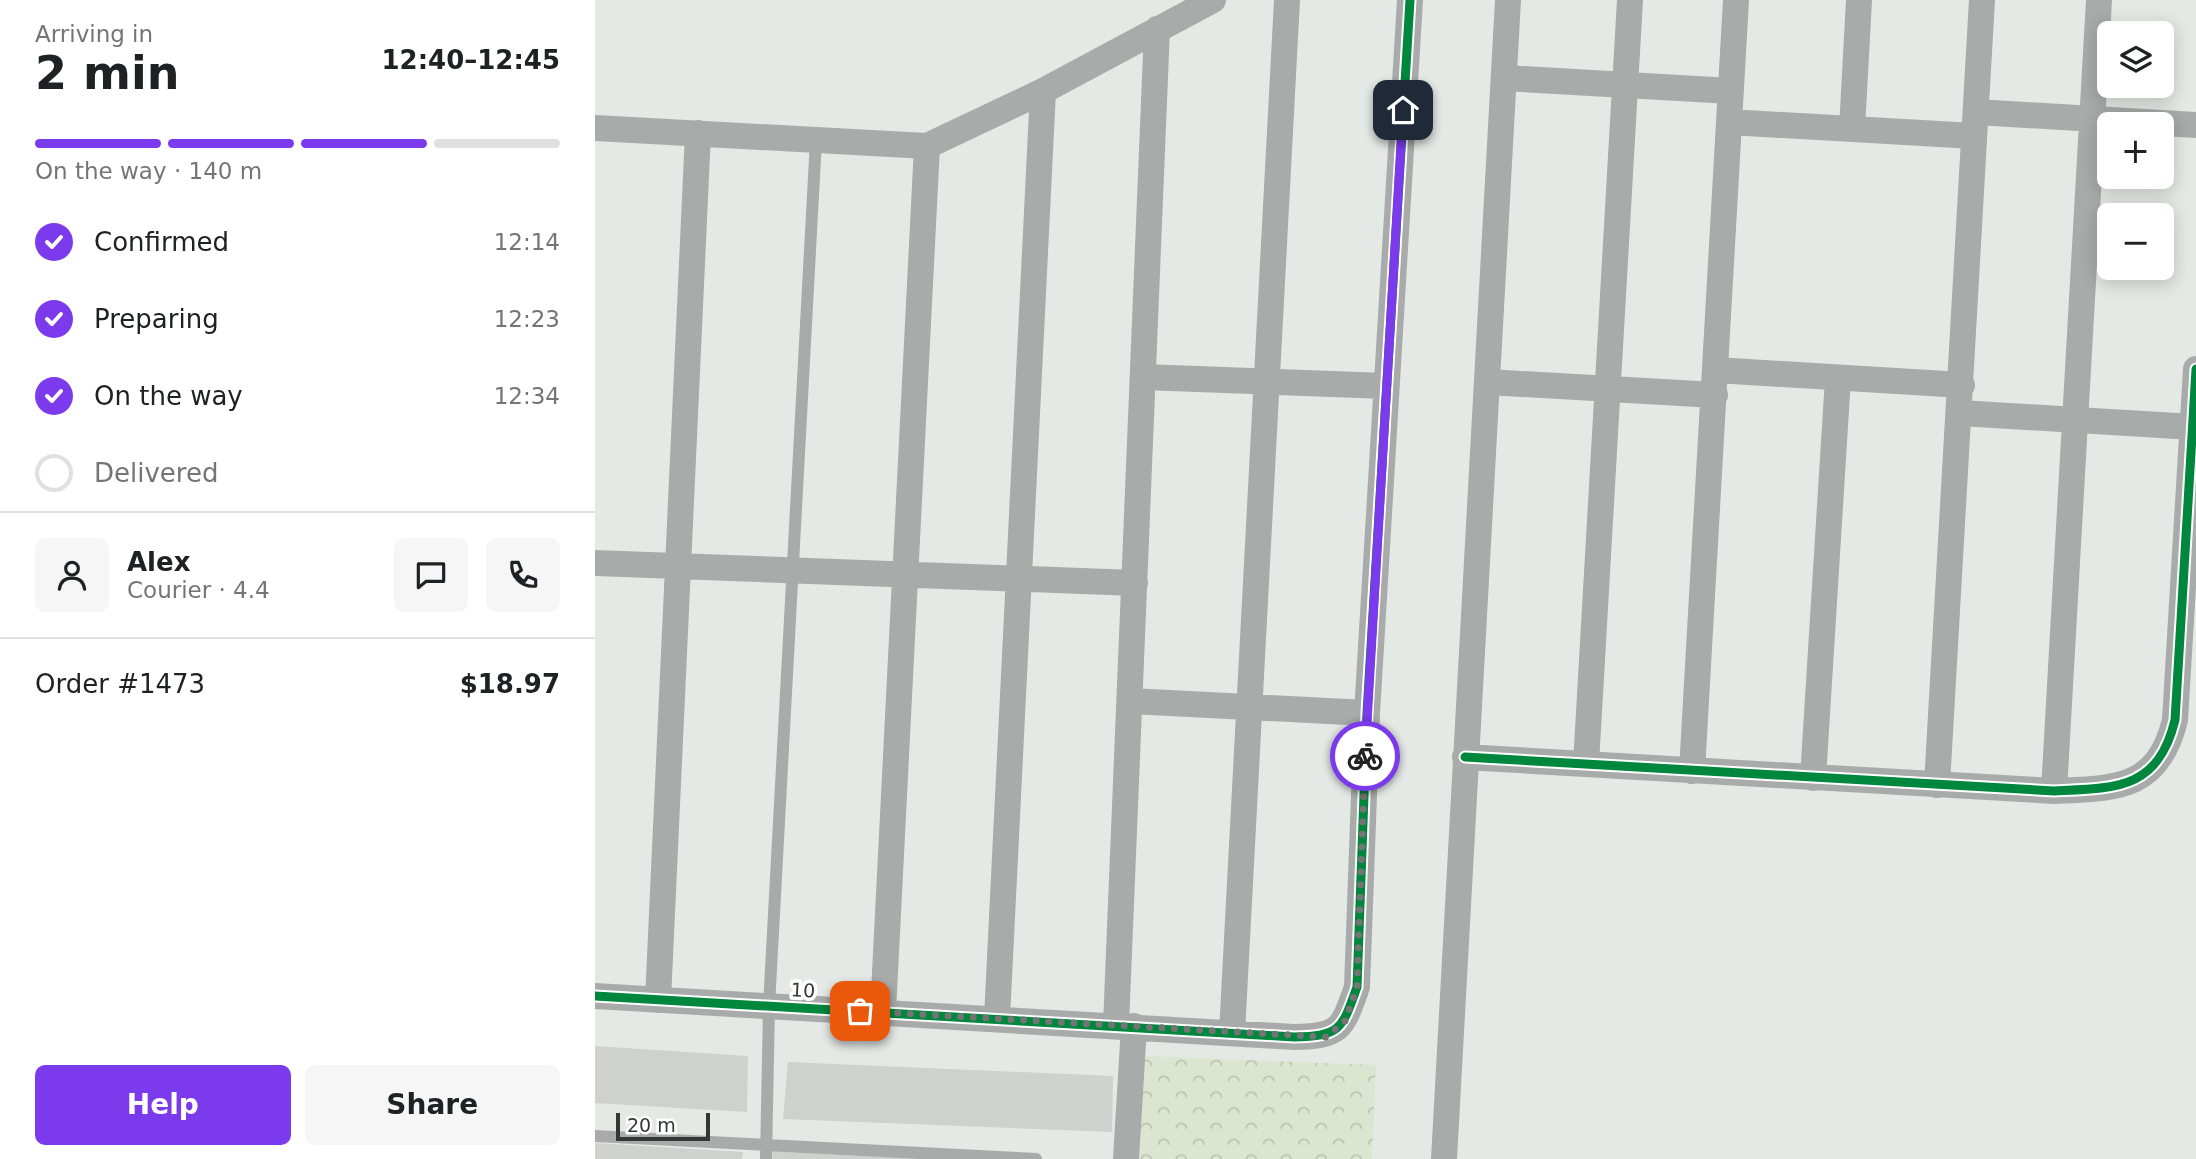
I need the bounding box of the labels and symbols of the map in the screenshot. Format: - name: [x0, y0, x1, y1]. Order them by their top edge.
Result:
- pin: [1373, 80, 1433, 140]
- courier: [1330, 721, 1400, 791]
- street label: 10: [790, 978, 816, 1002]
- pin: [830, 981, 890, 1041]
- scale bar: [616, 1110, 711, 1142]

